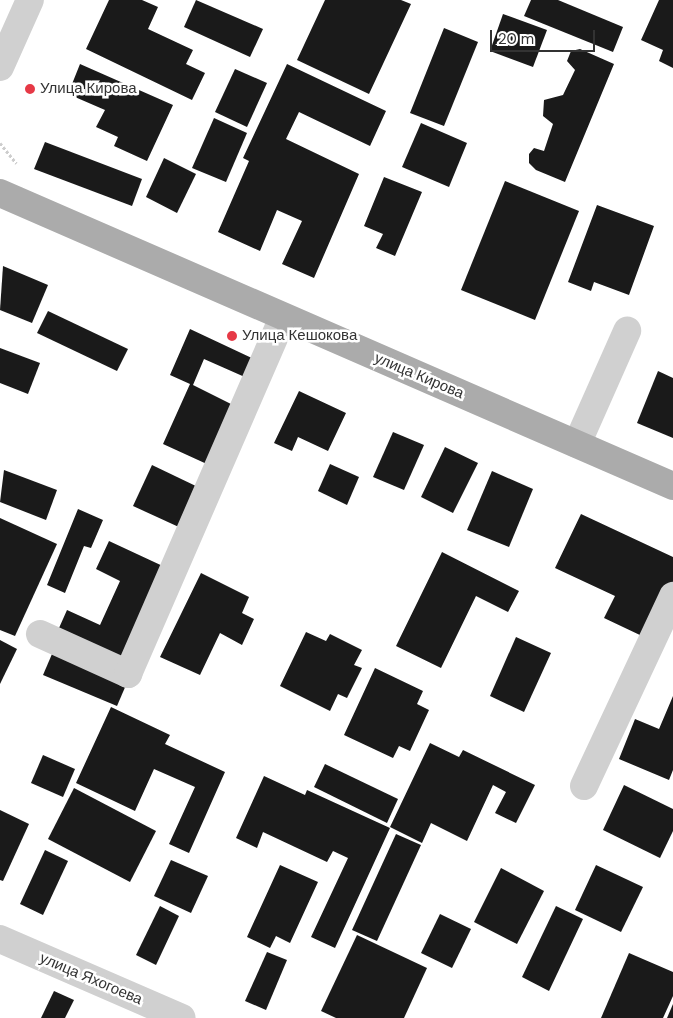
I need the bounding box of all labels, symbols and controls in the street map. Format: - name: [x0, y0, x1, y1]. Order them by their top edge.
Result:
- scale bar: [493, 20, 598, 52]
- text: 20 m: [498, 29, 534, 49]
- place label: Улица Кирова: [40, 80, 137, 98]
- marker: Улица Кирова: [24, 83, 36, 95]
- place label: Улица Кешокова: [242, 327, 357, 345]
- marker: Улица Кешокова: [226, 330, 238, 342]
- street label: улица Кирова: [372, 349, 466, 403]
- street label: улица Яхогоева: [37, 949, 145, 1009]

